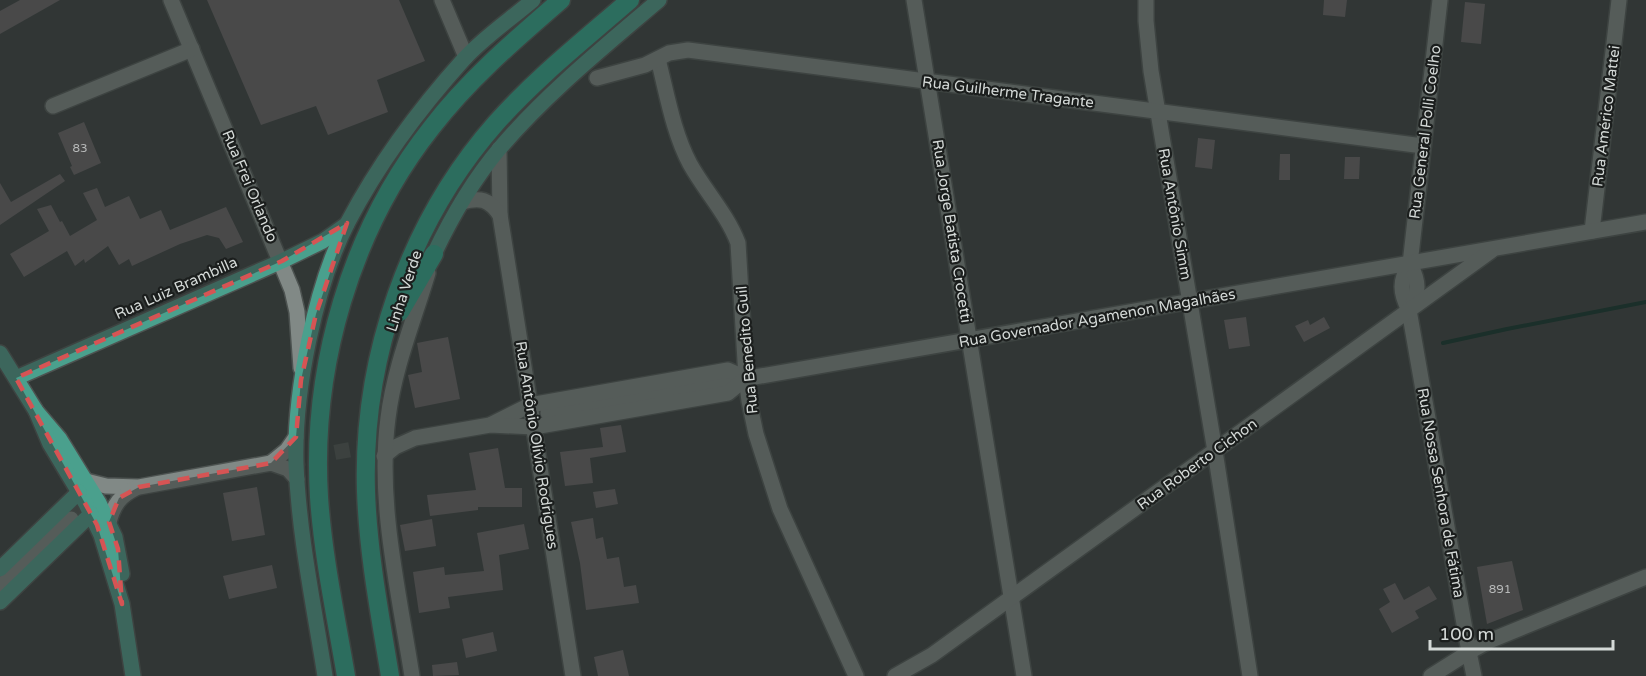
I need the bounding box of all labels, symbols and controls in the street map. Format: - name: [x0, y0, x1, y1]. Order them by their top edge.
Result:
- street label: Rua General Polli Coelho: [1405, 44, 1445, 220]
- street label: Rua Américo Mattei: [1588, 44, 1624, 188]
- street label: Rua Guilherme Tragante: [921, 73, 1095, 111]
- street label: Rua Frei Orlando: [218, 127, 282, 245]
- street label: Rua Jorge Batista Crocetti: [929, 138, 975, 324]
- house number: 83: [72, 141, 88, 155]
- street label: Rua Antônio Simm: [1155, 147, 1195, 281]
- street label: Linha Verde: [382, 248, 426, 334]
- street label: Rua Luiz Brambilla: [112, 253, 240, 323]
- street label: Rua Benedito Guil: [732, 285, 762, 415]
- street label: Rua Governador Agamenon Magalhães: [957, 285, 1237, 351]
- street label: Rua Antônio Olívio Rodrigues: [512, 340, 562, 550]
- street label: Rua Nossa Senhora de Fátima: [1414, 387, 1468, 599]
- street label: Rua Roberto Cichon: [1134, 414, 1260, 514]
- house number: 891: [1489, 582, 1511, 596]
- scale bar: [1430, 613, 1613, 651]
- text: 100 m: [1439, 623, 1494, 645]

